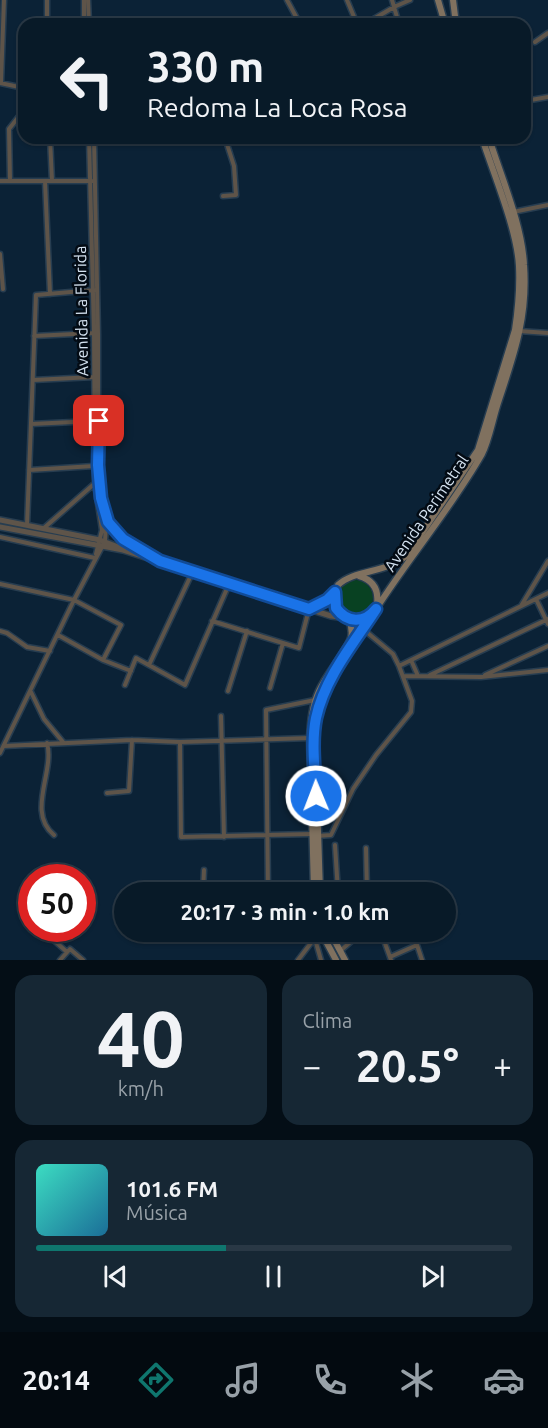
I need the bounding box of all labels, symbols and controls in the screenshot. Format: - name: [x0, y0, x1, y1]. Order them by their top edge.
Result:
- icon: left: [48, 42, 126, 120]
- text: 330 m: [147, 43, 264, 90]
- text: Redoma La Loca Rosa: [147, 92, 408, 122]
- street label: Avenida La Florida: [71, 246, 91, 376]
- pin: [73, 395, 124, 446]
- icon: arrive: [82, 404, 115, 437]
- street label: Avenida Perimetral: [380, 451, 472, 575]
- position arrow: [284, 764, 348, 828]
- speed limit sign: 50: [18, 864, 96, 942]
- text: 20:17 · 3 min · 1.0 km: [180, 899, 390, 924]
- text: 40: [97, 994, 185, 1082]
- text: Clima: [303, 1009, 352, 1032]
- text: 20.5°: [356, 1040, 459, 1091]
- text: −: [303, 1047, 321, 1084]
- text: +: [493, 1047, 512, 1084]
- text: km/h: [118, 1077, 164, 1100]
- text: 101.6 FM: [126, 1176, 218, 1201]
- text: Música: [126, 1201, 188, 1224]
- icon: previous: [99, 1260, 132, 1293]
- icon: pause: [257, 1260, 290, 1293]
- icon: next: [416, 1260, 449, 1293]
- icon: directions: [135, 1359, 177, 1401]
- icon: music: [222, 1359, 264, 1401]
- icon: phone: [309, 1359, 351, 1401]
- icon: climate: [396, 1359, 438, 1401]
- icon: car: [483, 1359, 525, 1401]
- text: 20:14: [23, 1365, 90, 1395]

